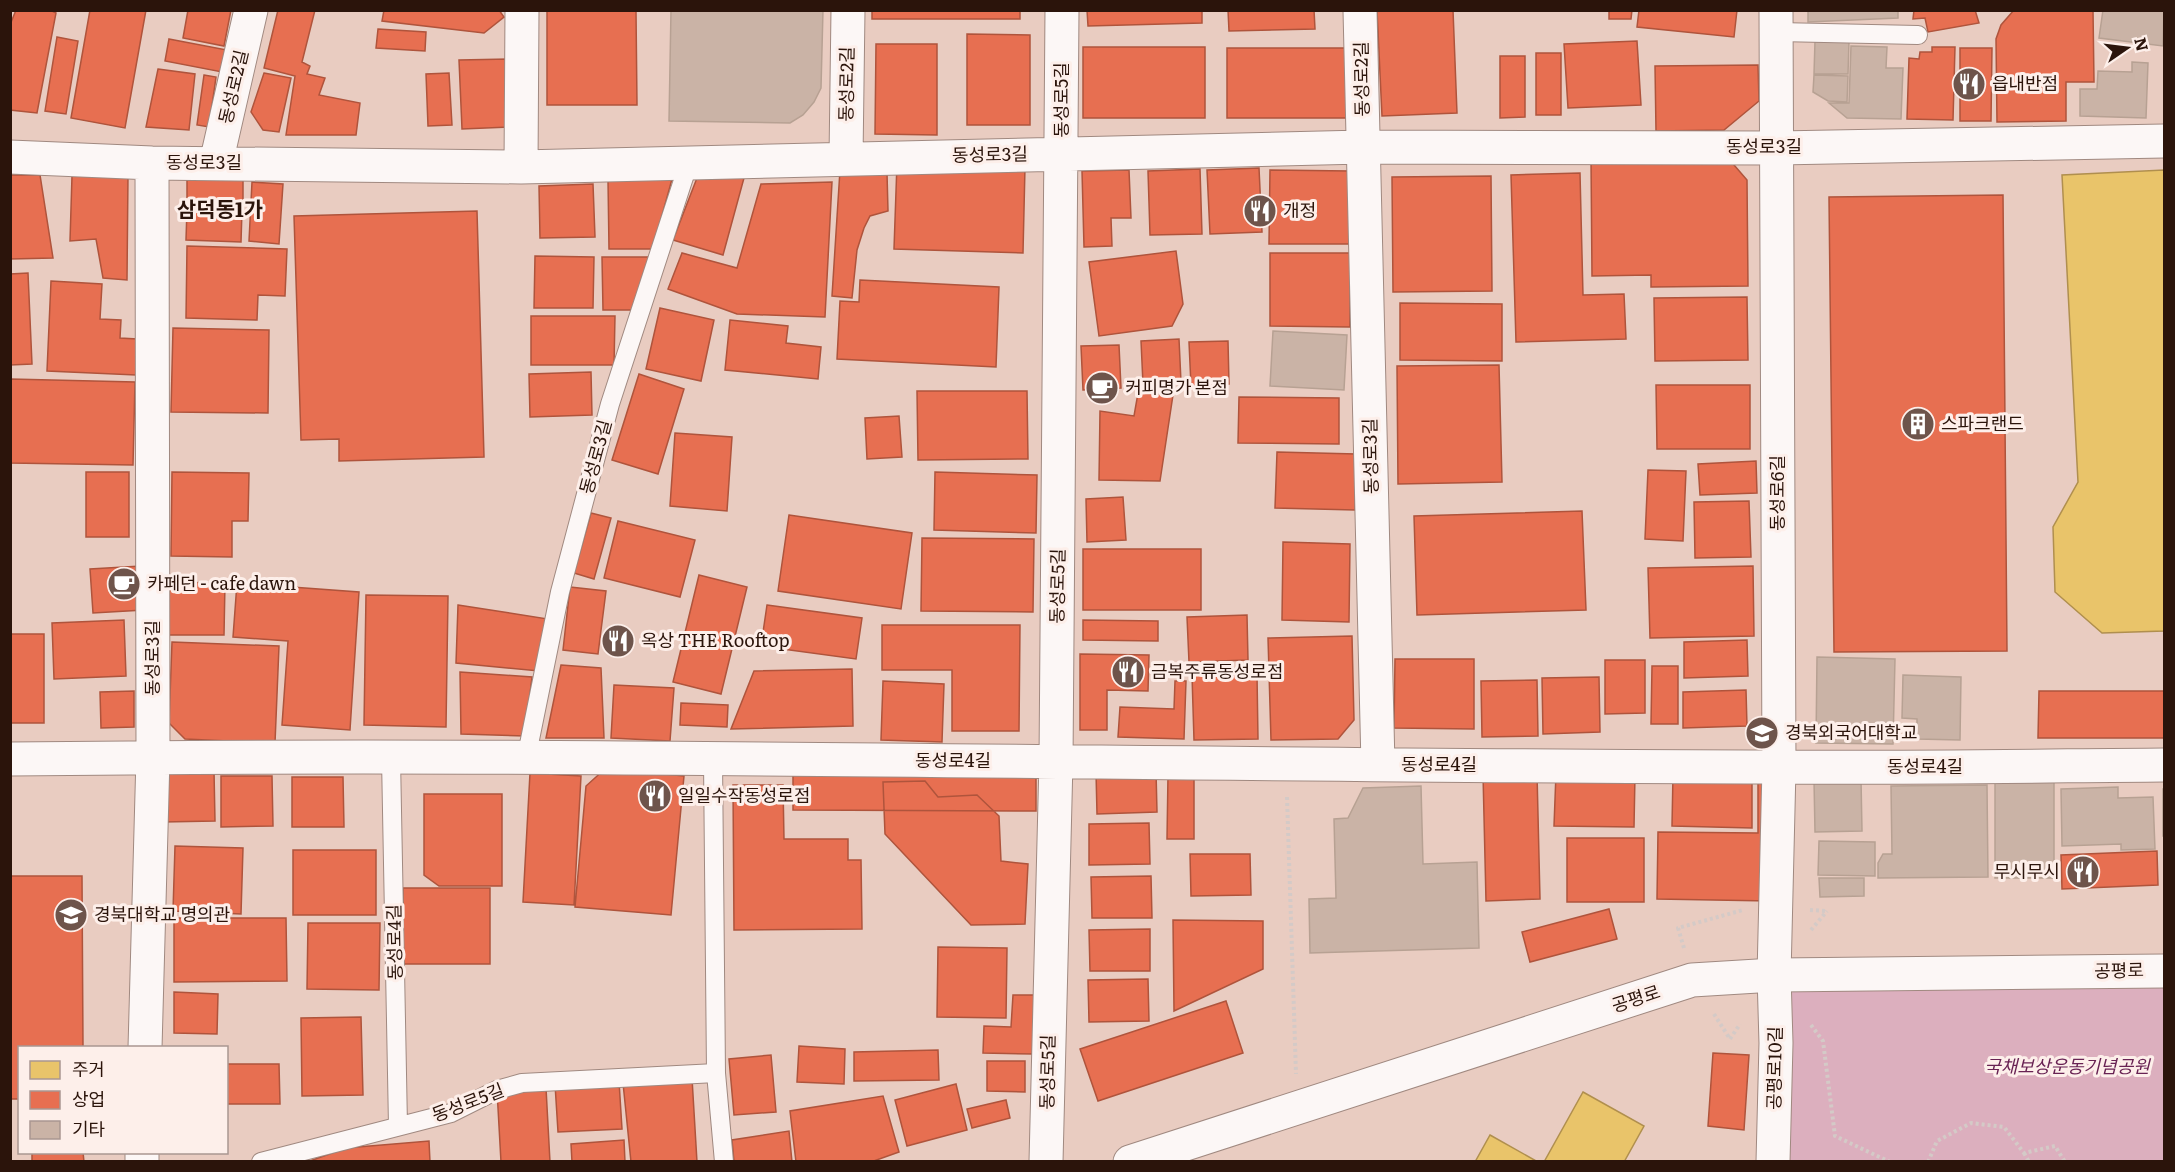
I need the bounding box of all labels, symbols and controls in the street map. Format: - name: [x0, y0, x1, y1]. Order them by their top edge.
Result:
- north arrow: [2097, 18, 2157, 78]
- text: N: [2129, 35, 2156, 54]
- street label: 동성로2길: [1346, 41, 1375, 117]
- street label: 동성로2길: [831, 46, 860, 122]
- street label: 동성로2길: [211, 47, 254, 126]
- street label: 동성로5길: [1047, 62, 1074, 138]
- restaurant icon: 읍내반점: [1951, 66, 1987, 102]
- place label: 읍내반점: [1992, 69, 2058, 96]
- street label: 동성로3길: [1726, 132, 1802, 159]
- street label: 동성로3길: [952, 139, 1028, 168]
- street label: 동성로3길: [166, 148, 242, 175]
- district label: 삼덕동1가: [177, 192, 263, 223]
- restaurant icon: 개정: [1242, 193, 1278, 229]
- place label: 개정: [1283, 196, 1316, 223]
- cafe icon: 커피명가 본점: [1084, 370, 1120, 406]
- place label: 커피명가 본점: [1125, 373, 1228, 400]
- building icon: 스파크랜드: [1900, 406, 1936, 442]
- place label: 스파크랜드: [1941, 409, 2024, 436]
- street label: 동성로3길: [572, 416, 617, 497]
- street label: 동성로3길: [1355, 418, 1384, 494]
- street label: 동성로6길: [1763, 455, 1790, 531]
- street label: 동성로5길: [1042, 548, 1071, 624]
- cafe icon: 카페던 - cafe dawn: [106, 566, 142, 602]
- place label: 카페던 - cafe dawn: [147, 569, 296, 596]
- street label: 동성로3길: [138, 620, 165, 696]
- restaurant icon: 옥상 THE Rooftop: [600, 623, 636, 659]
- place label: 옥상 THE Rooftop: [641, 626, 790, 653]
- restaurant icon: 금복주류동성로점: [1110, 654, 1146, 690]
- place label: 금복주류동성로점: [1151, 657, 1283, 684]
- school or university icon: 경북외국어대학교: [1744, 715, 1780, 751]
- place label: 경북외국어대학교: [1785, 718, 1917, 745]
- street label: 동성로4길: [915, 746, 991, 773]
- street label: 동성로4길: [1401, 750, 1477, 777]
- street label: 동성로4길: [1887, 752, 1963, 779]
- restaurant icon: 일일수작동성로점: [637, 778, 673, 814]
- place label: 일일수작동성로점: [678, 781, 810, 808]
- restaurant icon: 무시무시: [2065, 854, 2101, 890]
- place label: 무시무시: [1994, 857, 2060, 884]
- school or university icon: 경북대학교 명의관: [53, 897, 89, 933]
- place label: 경북대학교 명의관: [94, 900, 231, 927]
- street label: 동성로4길: [379, 904, 408, 980]
- street label: 공평로: [2094, 956, 2144, 983]
- street label: 공평로: [1608, 977, 1663, 1018]
- street label: 공평로10길: [1759, 1026, 1788, 1110]
- street label: 동성로5길: [1032, 1034, 1061, 1110]
- legend: [18, 1046, 228, 1154]
- park label: 국채보상운동기념공원: [1984, 1052, 2151, 1079]
- text: 주거: [72, 1055, 105, 1082]
- street label: 동성로5길: [427, 1075, 507, 1128]
- text: 상업: [72, 1085, 105, 1112]
- text: 기타: [72, 1115, 106, 1142]

